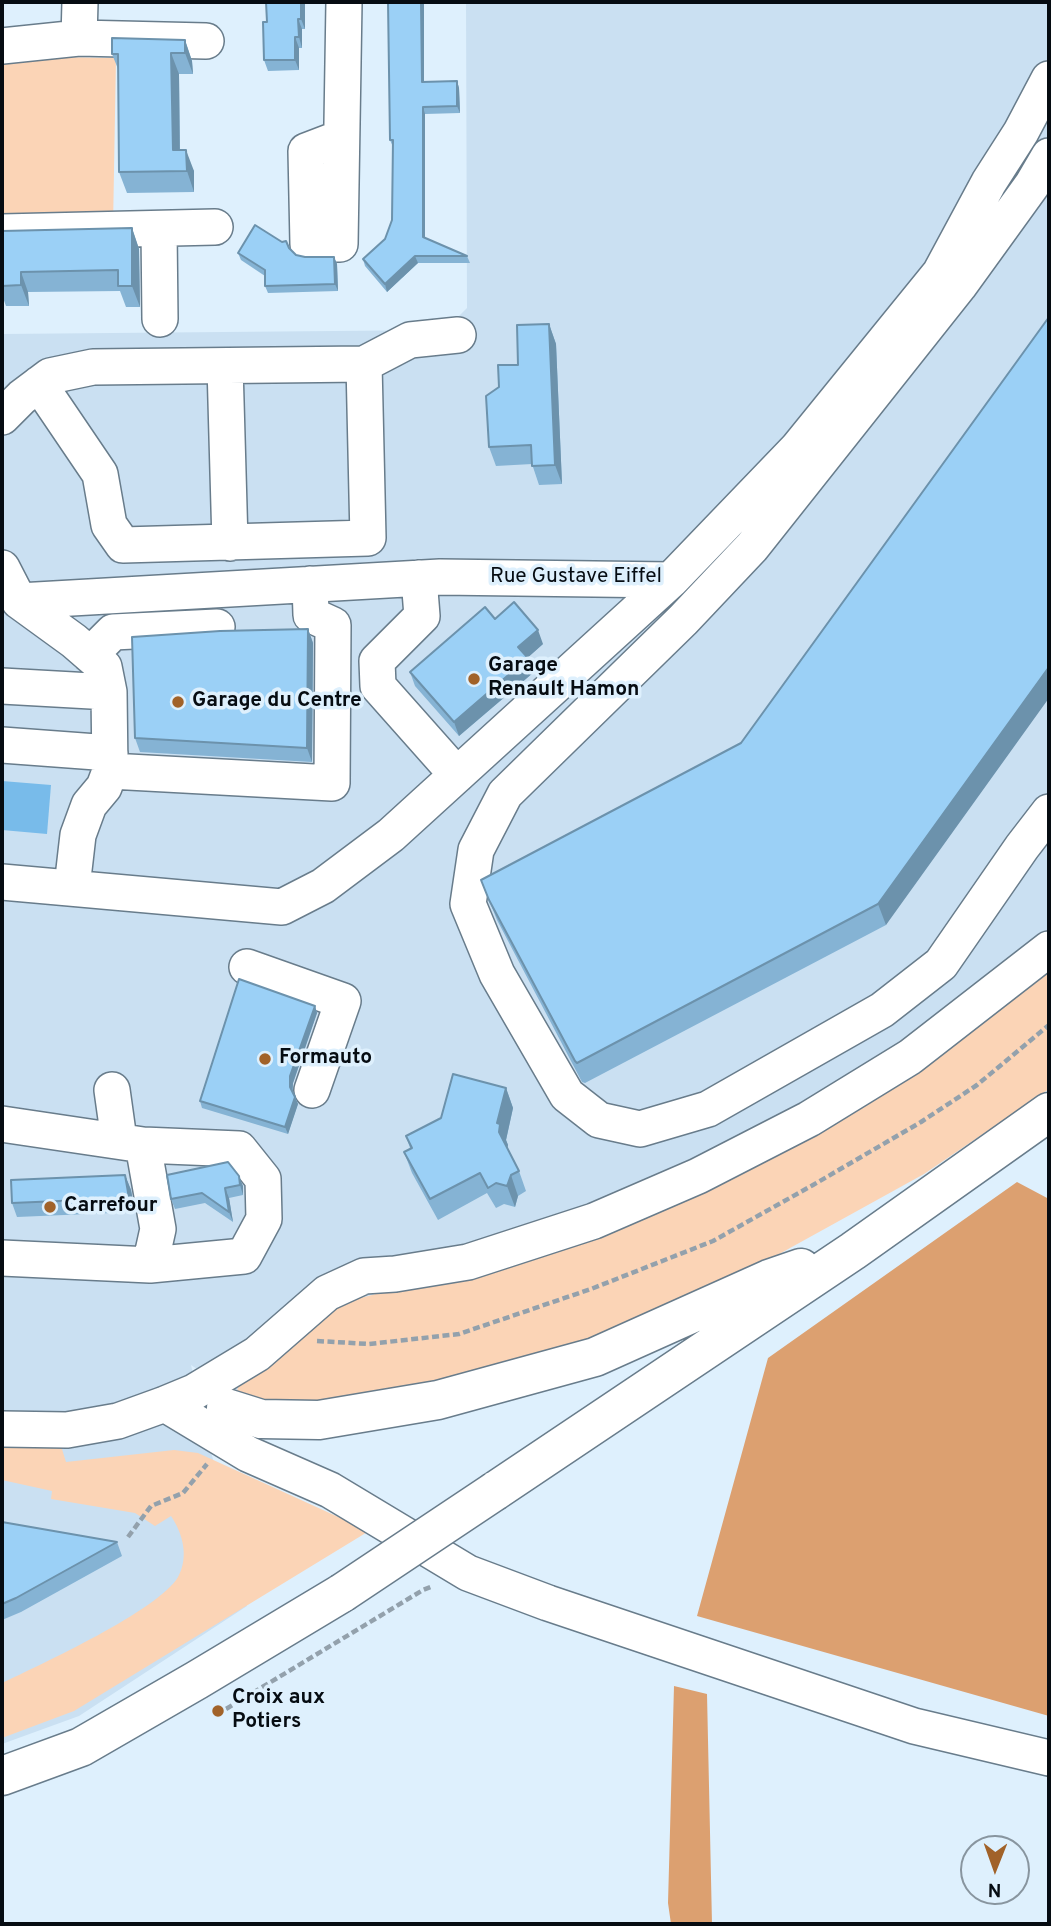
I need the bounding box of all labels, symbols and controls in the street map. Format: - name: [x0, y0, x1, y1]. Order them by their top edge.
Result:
- street label: Rue Gustave Eiffel: [490, 565, 662, 591]
- place label: Garage Renault Hamon: [488, 654, 639, 704]
- marker: Garage Renault Hamon: [466, 671, 482, 687]
- place label: Garage du Centre: [192, 689, 362, 715]
- marker: Garage du Centre: [170, 694, 186, 710]
- place label: Formauto: [279, 1046, 372, 1072]
- marker: Formauto: [257, 1051, 273, 1067]
- place label: Carrefour: [64, 1194, 158, 1220]
- marker: Carrefour: [42, 1199, 58, 1215]
- place label: Croix aux Potiers: [232, 1686, 325, 1736]
- marker: Croix aux Potiers: [210, 1703, 226, 1719]
- north arrow: [960, 1835, 1030, 1905]
- text: N: [988, 1877, 1002, 1901]

